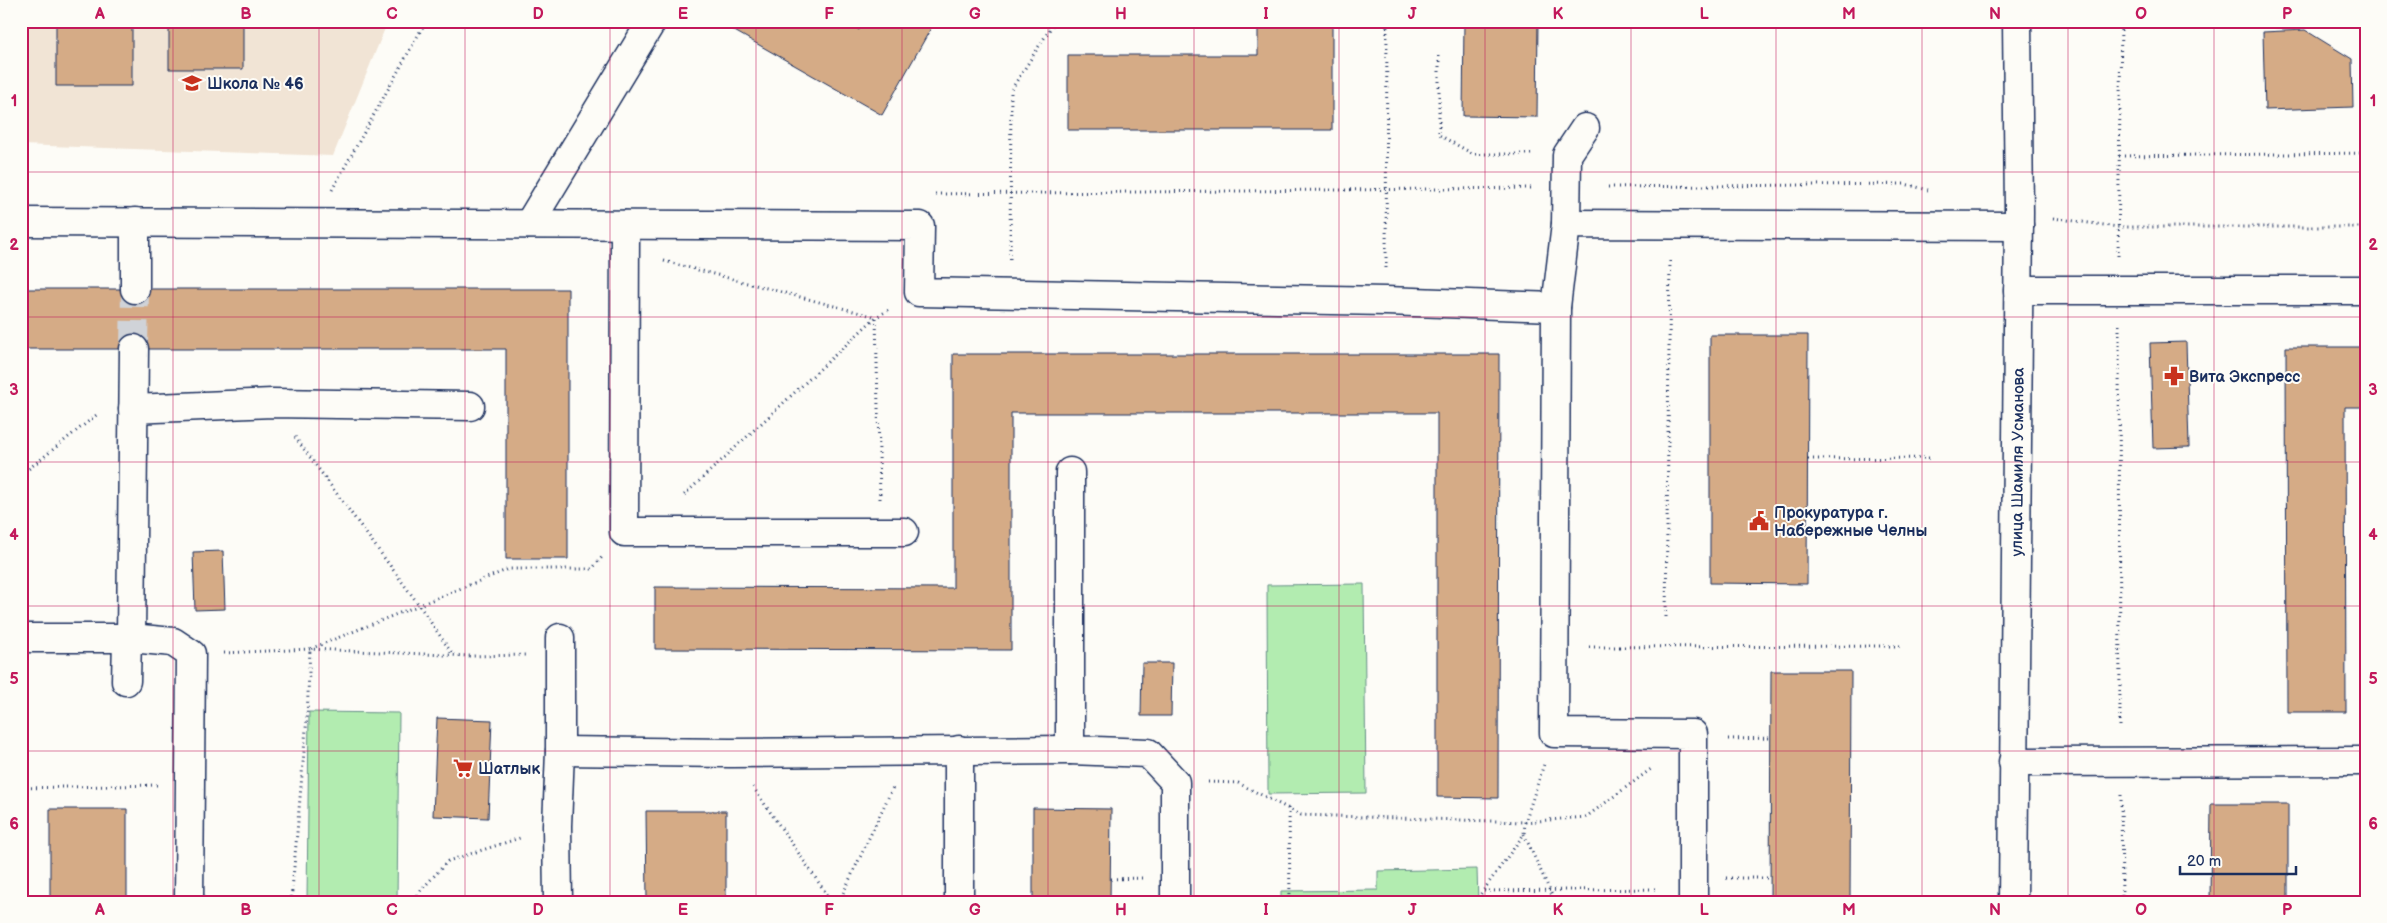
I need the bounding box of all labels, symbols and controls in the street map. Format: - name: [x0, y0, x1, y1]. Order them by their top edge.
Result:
- text: A: [94, 5, 105, 24]
- text: B: [240, 5, 252, 24]
- text: C: [386, 5, 398, 24]
- text: D: [532, 5, 544, 24]
- text: E: [678, 5, 688, 24]
- text: F: [824, 5, 834, 24]
- text: G: [969, 5, 981, 24]
- text: H: [1115, 5, 1127, 24]
- text: I: [1263, 5, 1269, 24]
- text: J: [1408, 5, 1417, 24]
- text: K: [1553, 5, 1564, 24]
- text: L: [1699, 5, 1709, 24]
- text: M: [1842, 5, 1856, 24]
- text: N: [1989, 5, 2001, 24]
- text: O: [2135, 5, 2147, 24]
- text: P: [2282, 5, 2292, 24]
- school or university icon: Школа № 46: [181, 72, 203, 94]
- place label: Школа № 46: [207, 75, 304, 94]
- text: 1: [11, 92, 17, 111]
- text: 1: [2370, 92, 2376, 111]
- text: 2: [9, 236, 19, 255]
- text: 2: [2368, 236, 2378, 255]
- pharmacy icon: Вита Экспресс: [2163, 365, 2185, 387]
- street label: улица Шамиля Усманова: [2008, 367, 2029, 557]
- place label: Вита Экспресс: [2189, 368, 2300, 387]
- text: 3: [9, 381, 19, 400]
- text: 3: [2368, 381, 2378, 400]
- place label: Прокуратура г. Набережные Челны: [1774, 504, 1927, 541]
- public building icon: Прокуратура г. Набережные Челны: [1748, 510, 1770, 532]
- text: 4: [9, 526, 19, 545]
- text: 4: [2368, 526, 2378, 545]
- text: 5: [9, 670, 19, 689]
- text: 5: [2368, 670, 2378, 689]
- supermarket icon: Шатлык: [452, 757, 474, 779]
- place label: Шатлык: [478, 760, 540, 779]
- text: 6: [9, 815, 19, 834]
- text: 6: [2368, 815, 2378, 834]
- scale bar: [2180, 843, 2296, 875]
- text: 20 m: [2187, 852, 2221, 871]
- text: A: [94, 901, 105, 920]
- text: B: [240, 901, 252, 920]
- text: C: [386, 901, 398, 920]
- text: D: [532, 901, 544, 920]
- text: E: [678, 901, 688, 920]
- text: F: [824, 901, 834, 920]
- text: G: [969, 901, 981, 920]
- text: H: [1115, 901, 1127, 920]
- text: I: [1263, 901, 1269, 920]
- text: J: [1408, 901, 1417, 920]
- text: K: [1553, 901, 1564, 920]
- text: L: [1699, 901, 1709, 920]
- text: M: [1842, 901, 1856, 920]
- text: N: [1989, 901, 2001, 920]
- text: O: [2135, 901, 2147, 920]
- text: P: [2282, 901, 2292, 920]

